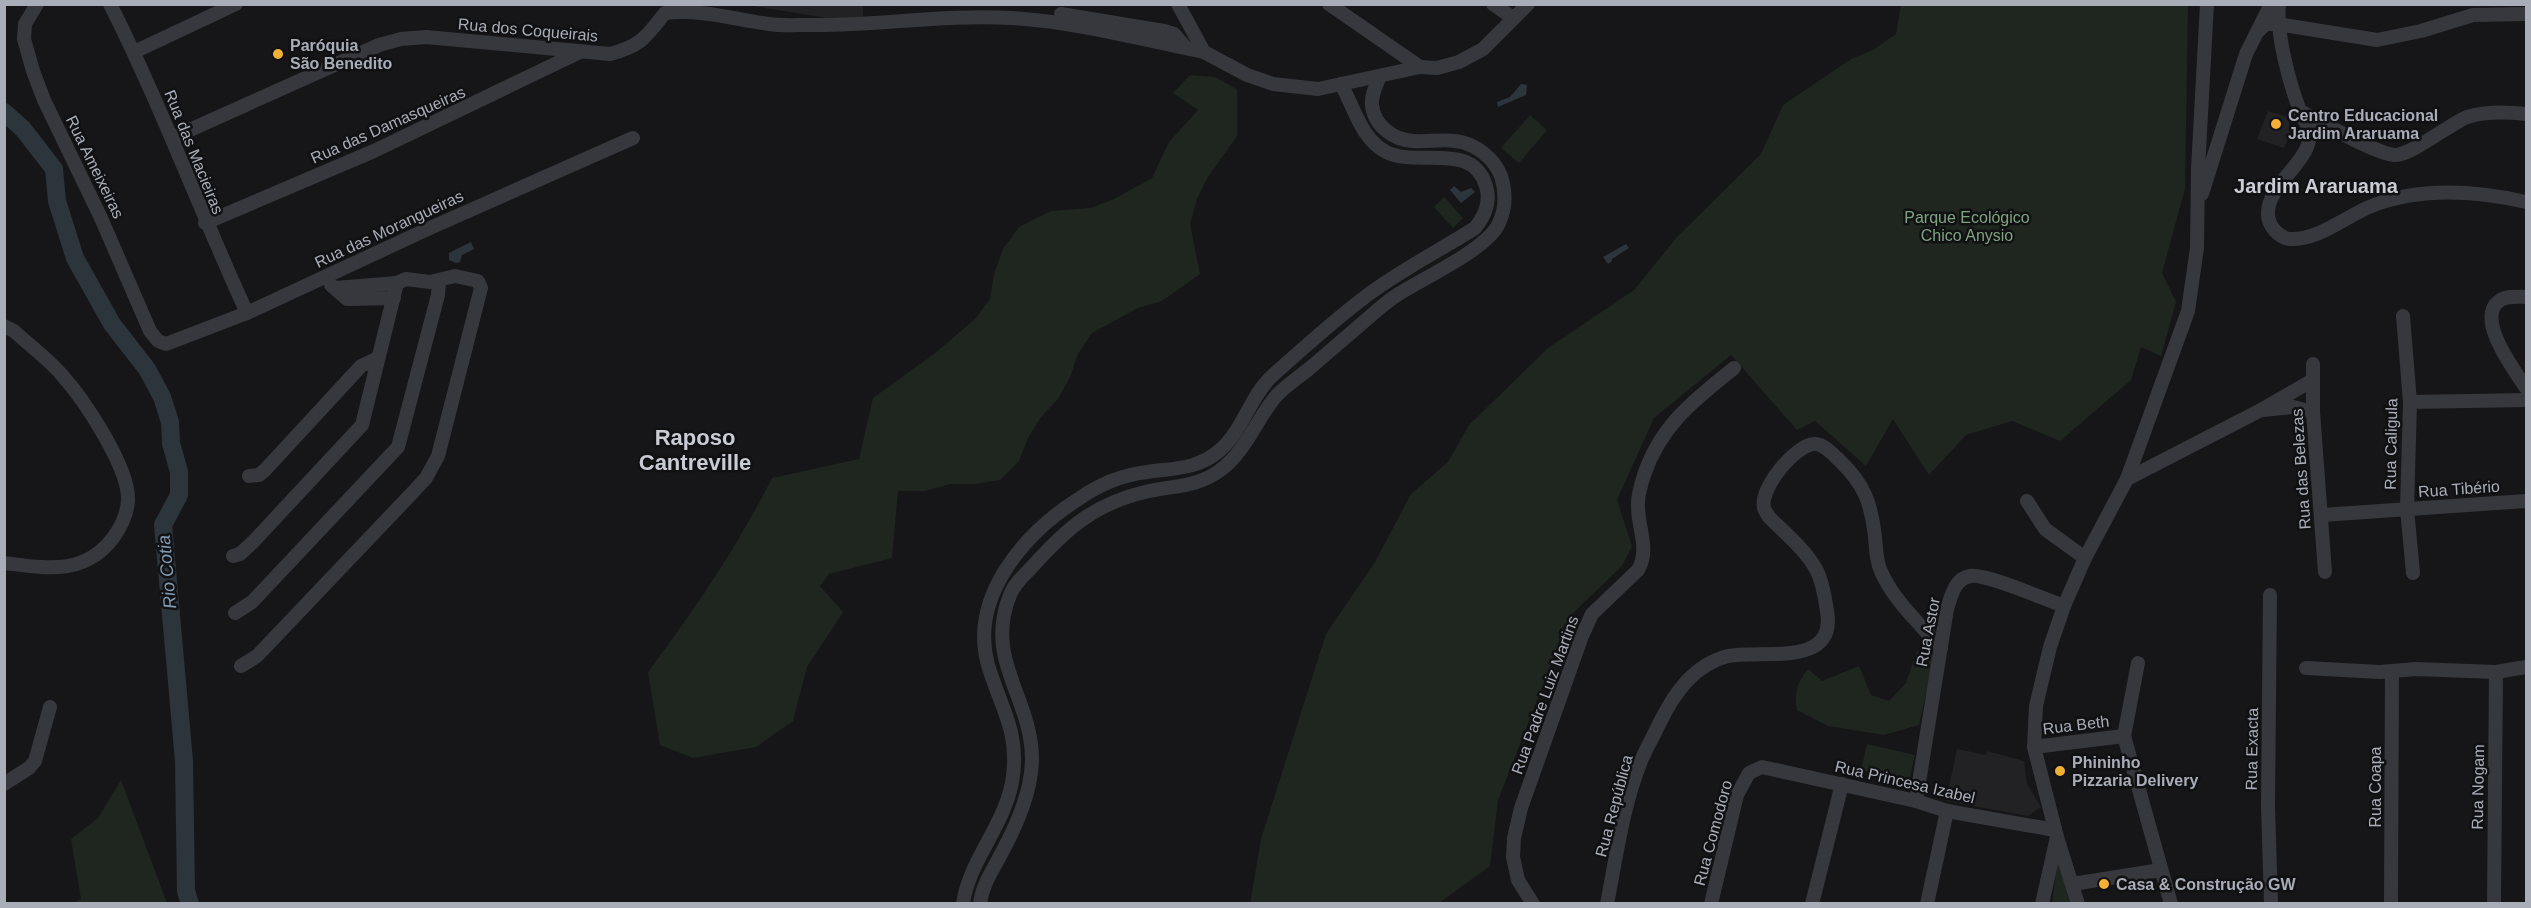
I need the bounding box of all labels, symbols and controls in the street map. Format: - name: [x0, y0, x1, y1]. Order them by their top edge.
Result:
- street label: Rua dos Coqueirais: [457, 15, 599, 45]
- place label: Paróquia São Benedito: [290, 37, 392, 72]
- marker: Paróquia São Benedito: [271, 47, 285, 61]
- street label: Rua das Damasqueiras: [308, 83, 468, 167]
- street label: Rua das Macieiras: [161, 87, 227, 217]
- place label: Centro Educacional Jardim Araruama: [2288, 107, 2438, 142]
- street label: Rua Ameixeiras: [63, 113, 127, 221]
- marker: Centro Educacional Jardim Araruama: [2269, 117, 2283, 131]
- district label: Jardim Araruama: [2234, 175, 2399, 197]
- street label: Rua das Morangueiras: [312, 187, 466, 271]
- park label: Parque Ecológico Chico Anysio: [1904, 209, 2030, 244]
- street label: Rua Caligula: [2382, 398, 2400, 490]
- street label: Rua das Belezas: [2288, 408, 2314, 530]
- district label: Raposo Cantreville: [639, 425, 751, 475]
- street label: Rua Tibério: [2418, 478, 2501, 500]
- water label: Rio Cotia: [154, 534, 180, 610]
- street label: Rua Astor: [1913, 595, 1943, 668]
- street label: Rua Padre Luiz Martins: [1508, 614, 1582, 776]
- street label: Rua Exacta: [2243, 707, 2261, 791]
- street label: Rua Beth: [2042, 712, 2110, 738]
- street label: Rua Nogam: [2469, 744, 2487, 830]
- street label: Rua Coapa: [2367, 746, 2384, 827]
- street label: Rua República: [1592, 753, 1636, 859]
- place label: Phininho Pizzaria Delivery: [2072, 754, 2198, 789]
- street label: Rua Princesa Izabel: [1833, 758, 1977, 806]
- marker: Phininho Pizzaria Delivery: [2053, 764, 2067, 778]
- street label: Rua Comodoro: [1691, 778, 1735, 888]
- place label: Casa & Construção GW: [2116, 876, 2296, 893]
- marker: Casa & Construção GW: [2097, 877, 2111, 891]

